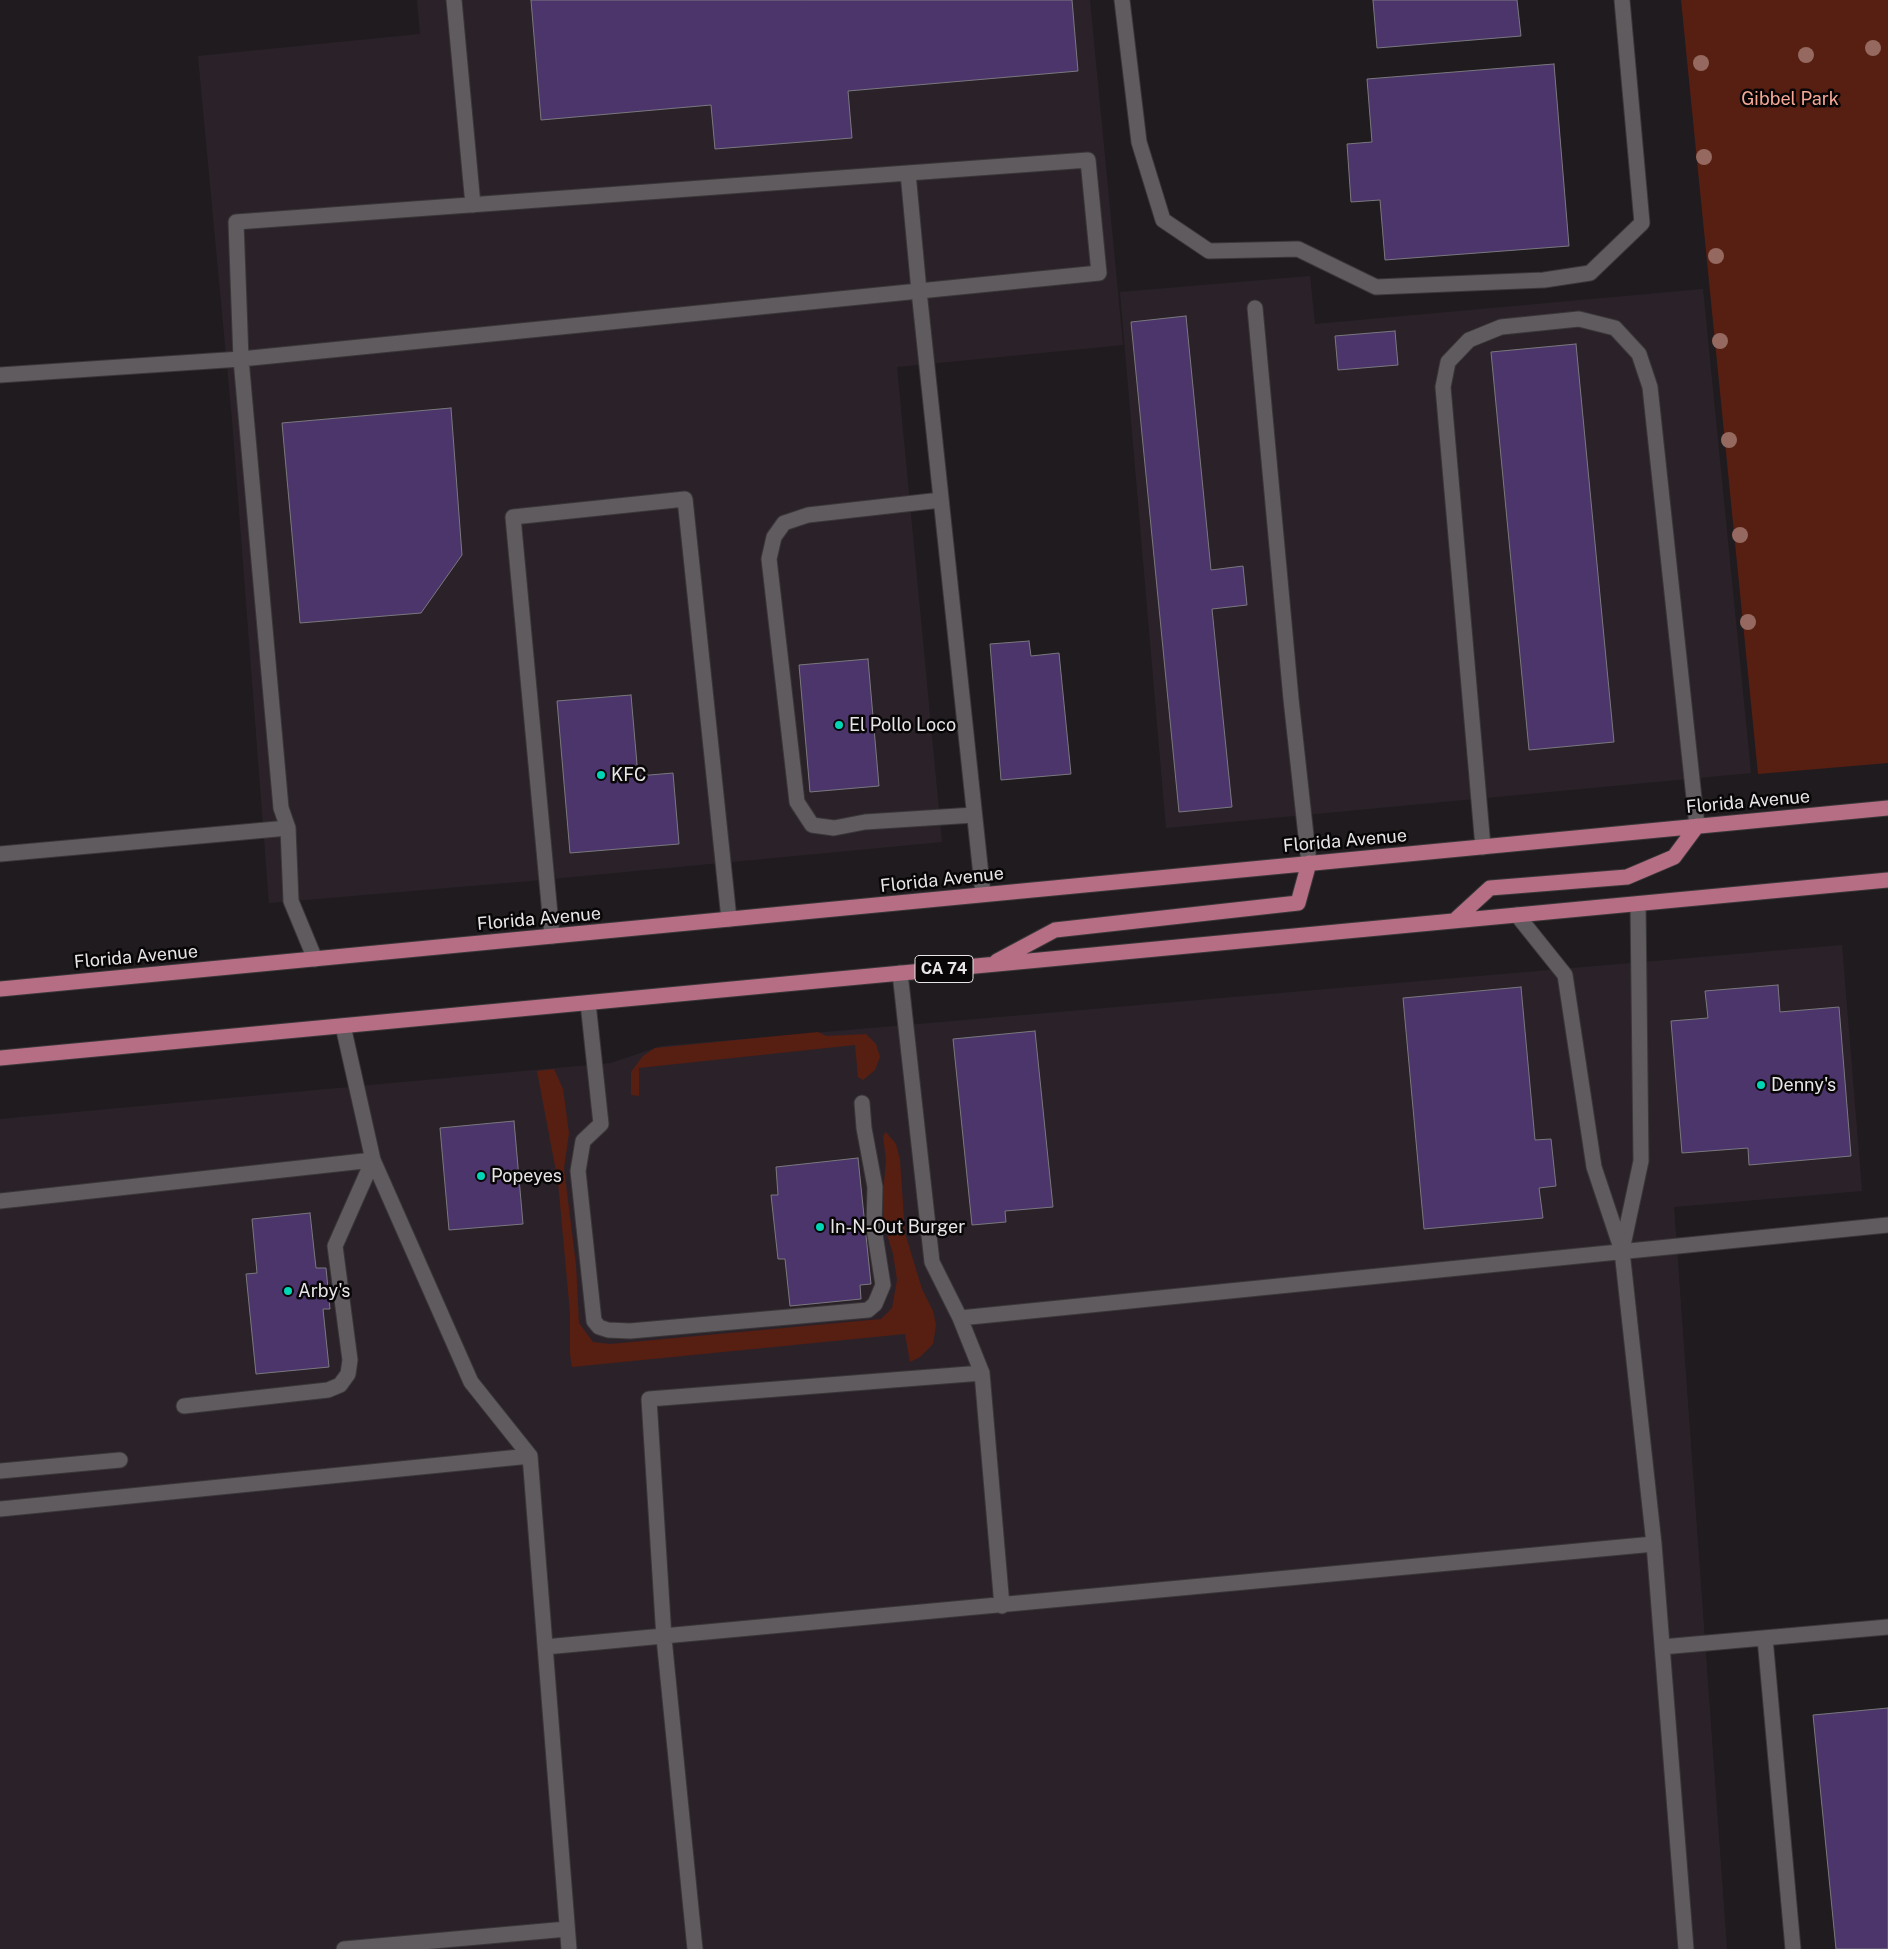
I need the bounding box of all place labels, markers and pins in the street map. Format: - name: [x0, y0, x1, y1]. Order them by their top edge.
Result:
- place label: El Pollo Loco: [849, 714, 956, 736]
- marker: El Pollo Loco: [833, 719, 845, 731]
- place label: KFC: [611, 764, 646, 786]
- marker: KFC: [595, 769, 607, 781]
- place label: Denny's: [1771, 1074, 1836, 1096]
- marker: Denny's: [1755, 1079, 1767, 1091]
- place label: Popeyes: [491, 1165, 562, 1187]
- marker: Popeyes: [475, 1170, 487, 1182]
- place label: In-N-Out Burger: [830, 1216, 965, 1238]
- marker: In-N-Out Burger: [814, 1221, 826, 1233]
- place label: Arby's: [298, 1280, 350, 1302]
- marker: Arby's: [282, 1285, 294, 1297]

